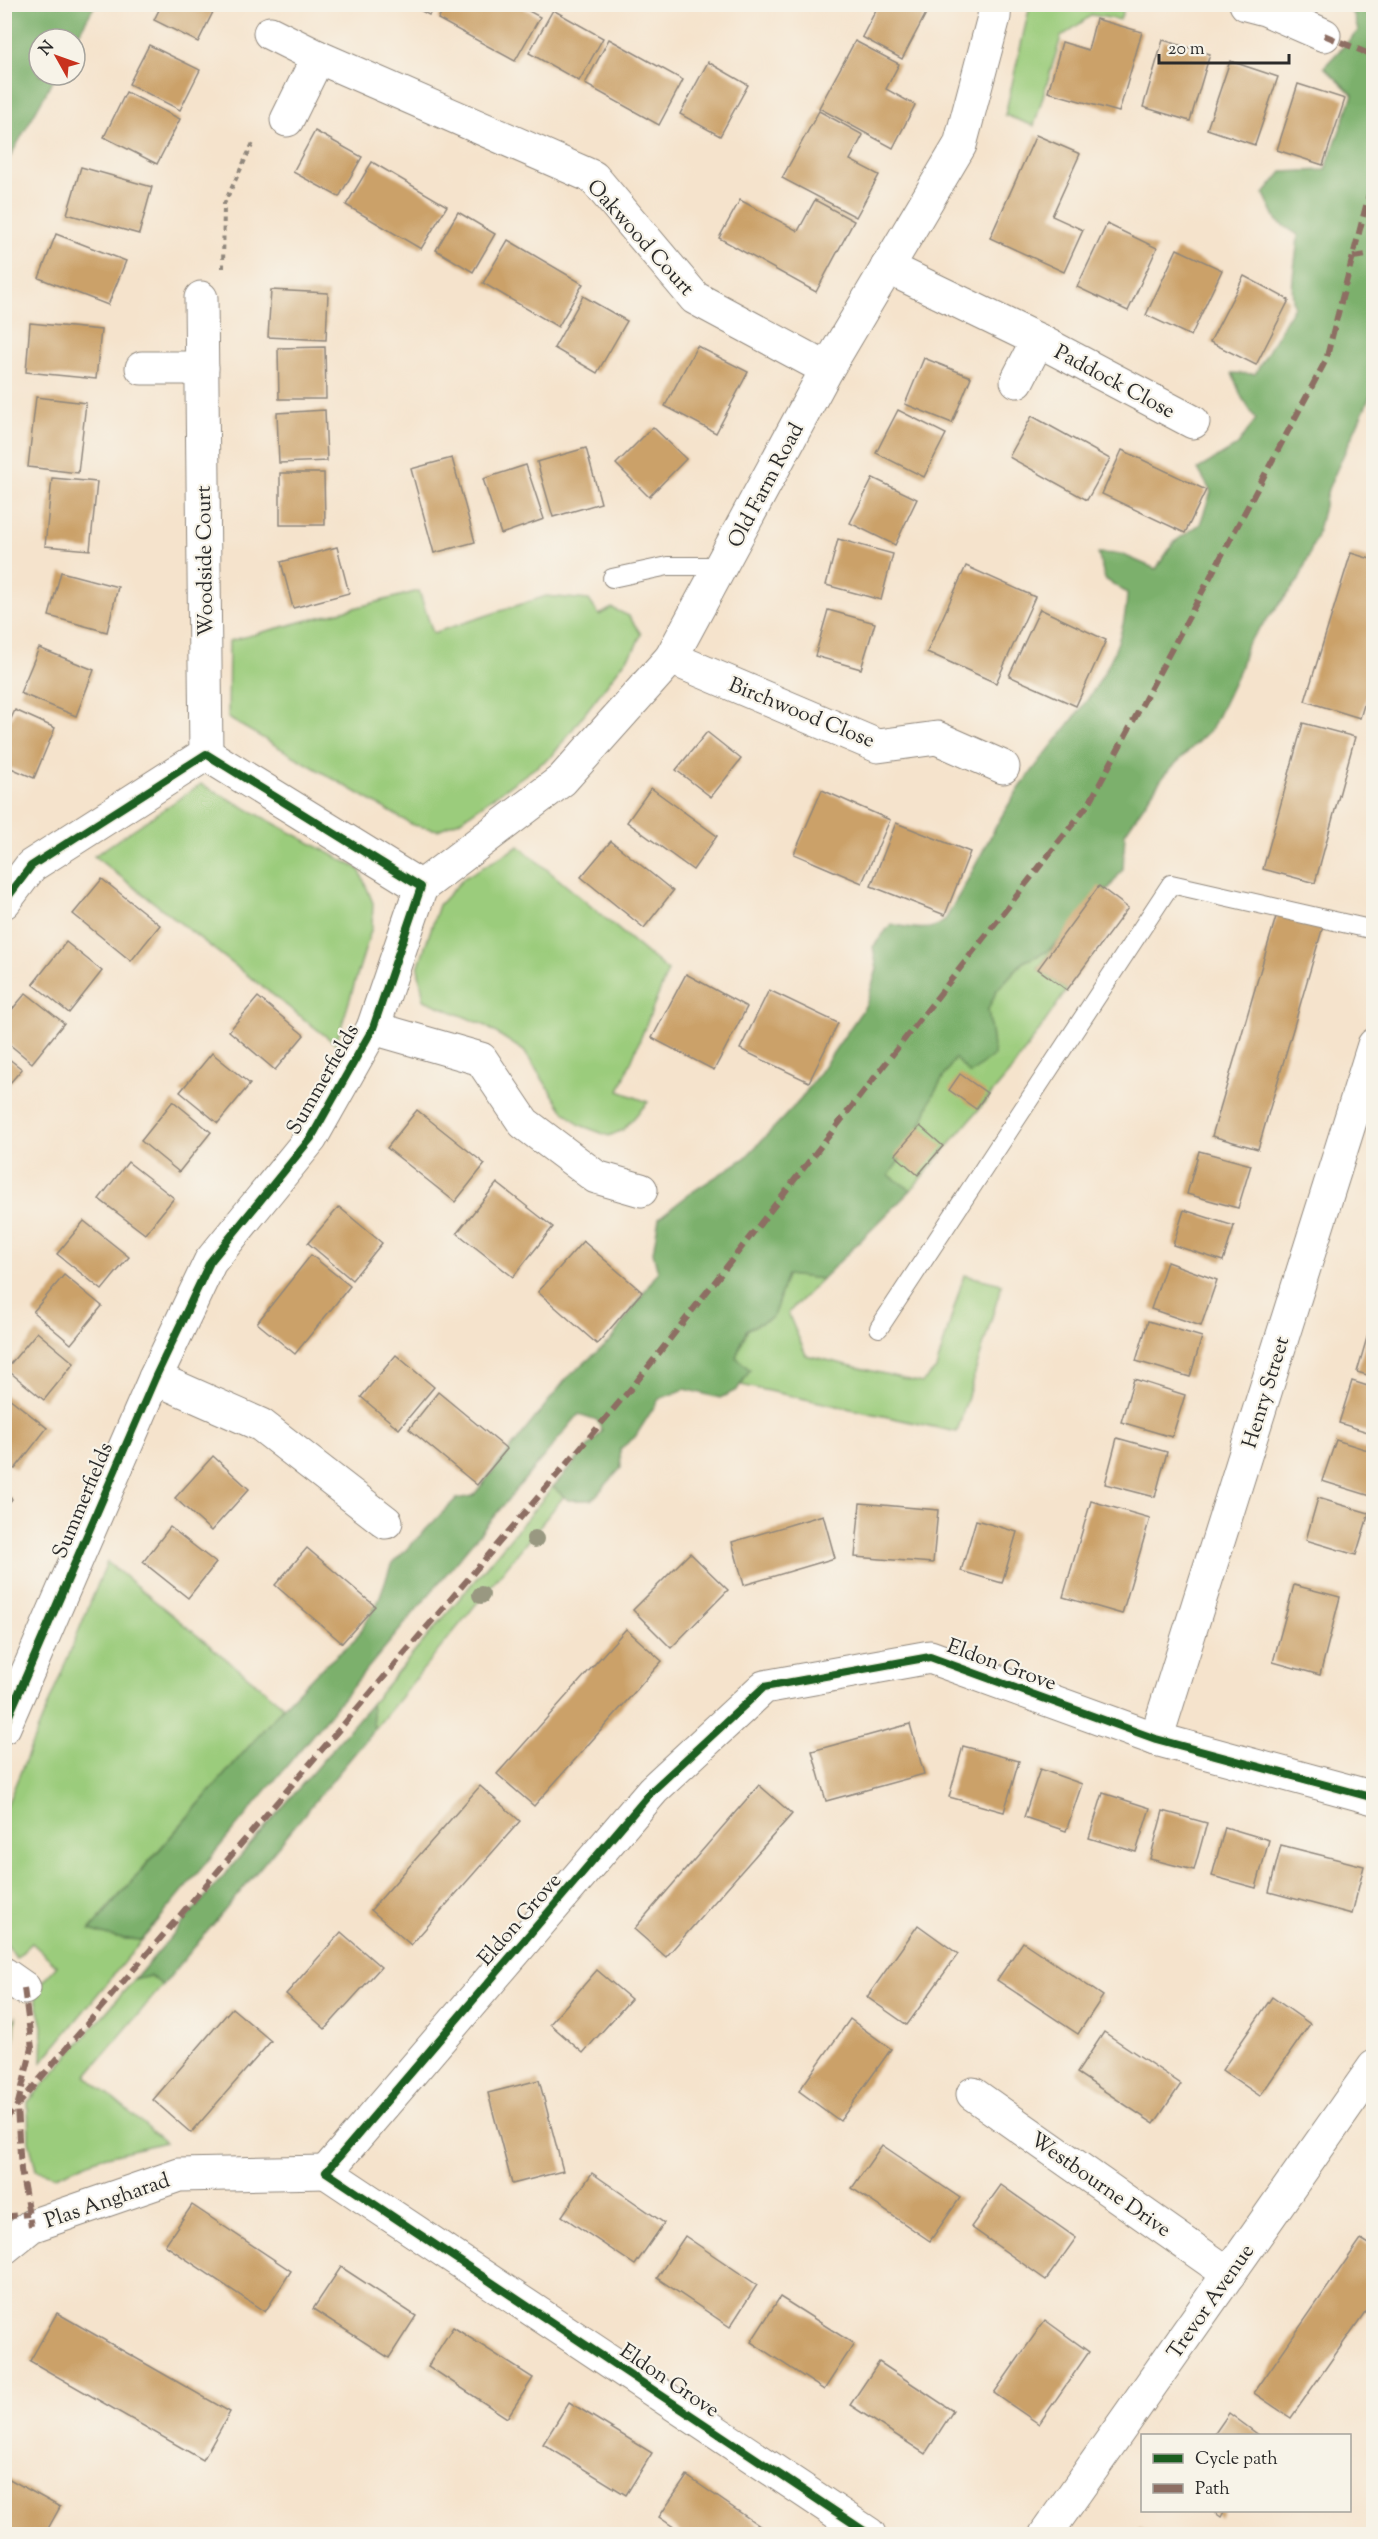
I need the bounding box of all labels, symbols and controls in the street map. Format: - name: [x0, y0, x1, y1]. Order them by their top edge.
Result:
- north arrow: [27, 27, 87, 87]
- scale bar: [1159, 27, 1290, 65]
- text: N: [35, 37, 60, 61]
- text: 20 m: [1168, 37, 1205, 63]
- street label: Oakwood Court: [579, 173, 700, 303]
- street label: Paddock Close: [1048, 338, 1180, 427]
- street label: Old Farm Road: [721, 418, 812, 554]
- street label: Woodside Court: [190, 485, 222, 637]
- street label: Birchwood Close: [724, 671, 879, 757]
- street label: Summerfields: [280, 1019, 368, 1141]
- street label: Henry Street: [1236, 1333, 1298, 1452]
- street label: Summerfields: [46, 1438, 122, 1564]
- street label: Eldon Grove: [942, 1632, 1060, 1700]
- street label: Eldon Grove: [472, 1867, 569, 1973]
- street label: Westbourne Drive: [1023, 2126, 1177, 2246]
- street label: Plas Angharad: [41, 2166, 174, 2237]
- street label: Trevor Avenue: [1161, 2238, 1263, 2366]
- street label: Eldon Grove: [613, 2337, 725, 2426]
- legend: [1141, 2434, 1351, 2512]
- text: Cycle path: [1195, 2447, 1278, 2473]
- text: Path: [1195, 2477, 1230, 2503]

